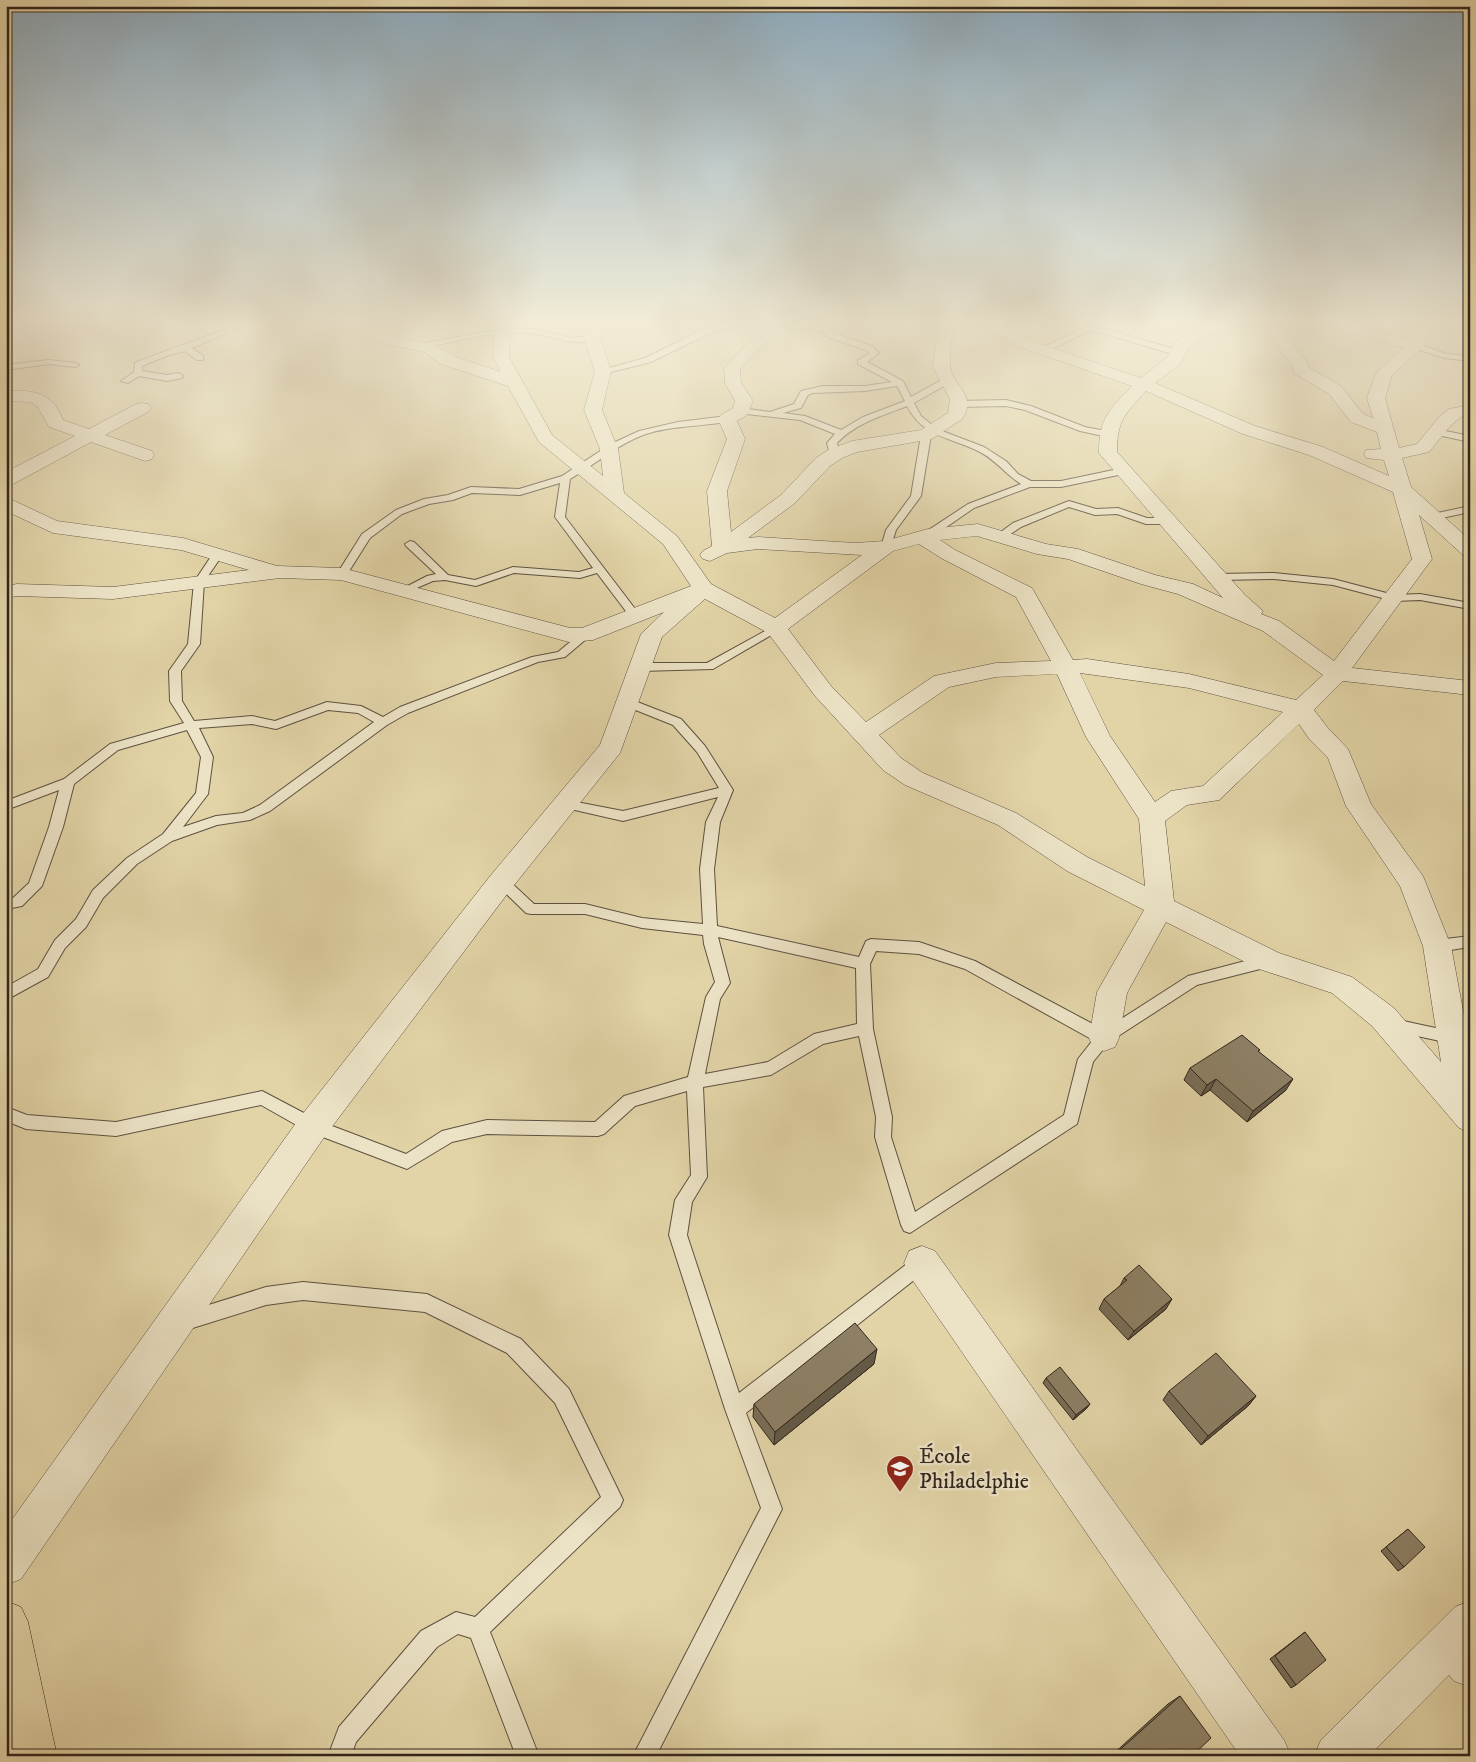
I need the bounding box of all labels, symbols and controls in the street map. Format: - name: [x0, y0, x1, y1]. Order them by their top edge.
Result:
- place label: École Philadelphie: [919, 1443, 1029, 1495]
- school or university icon: École Philadelphie: [885, 1454, 915, 1493]

